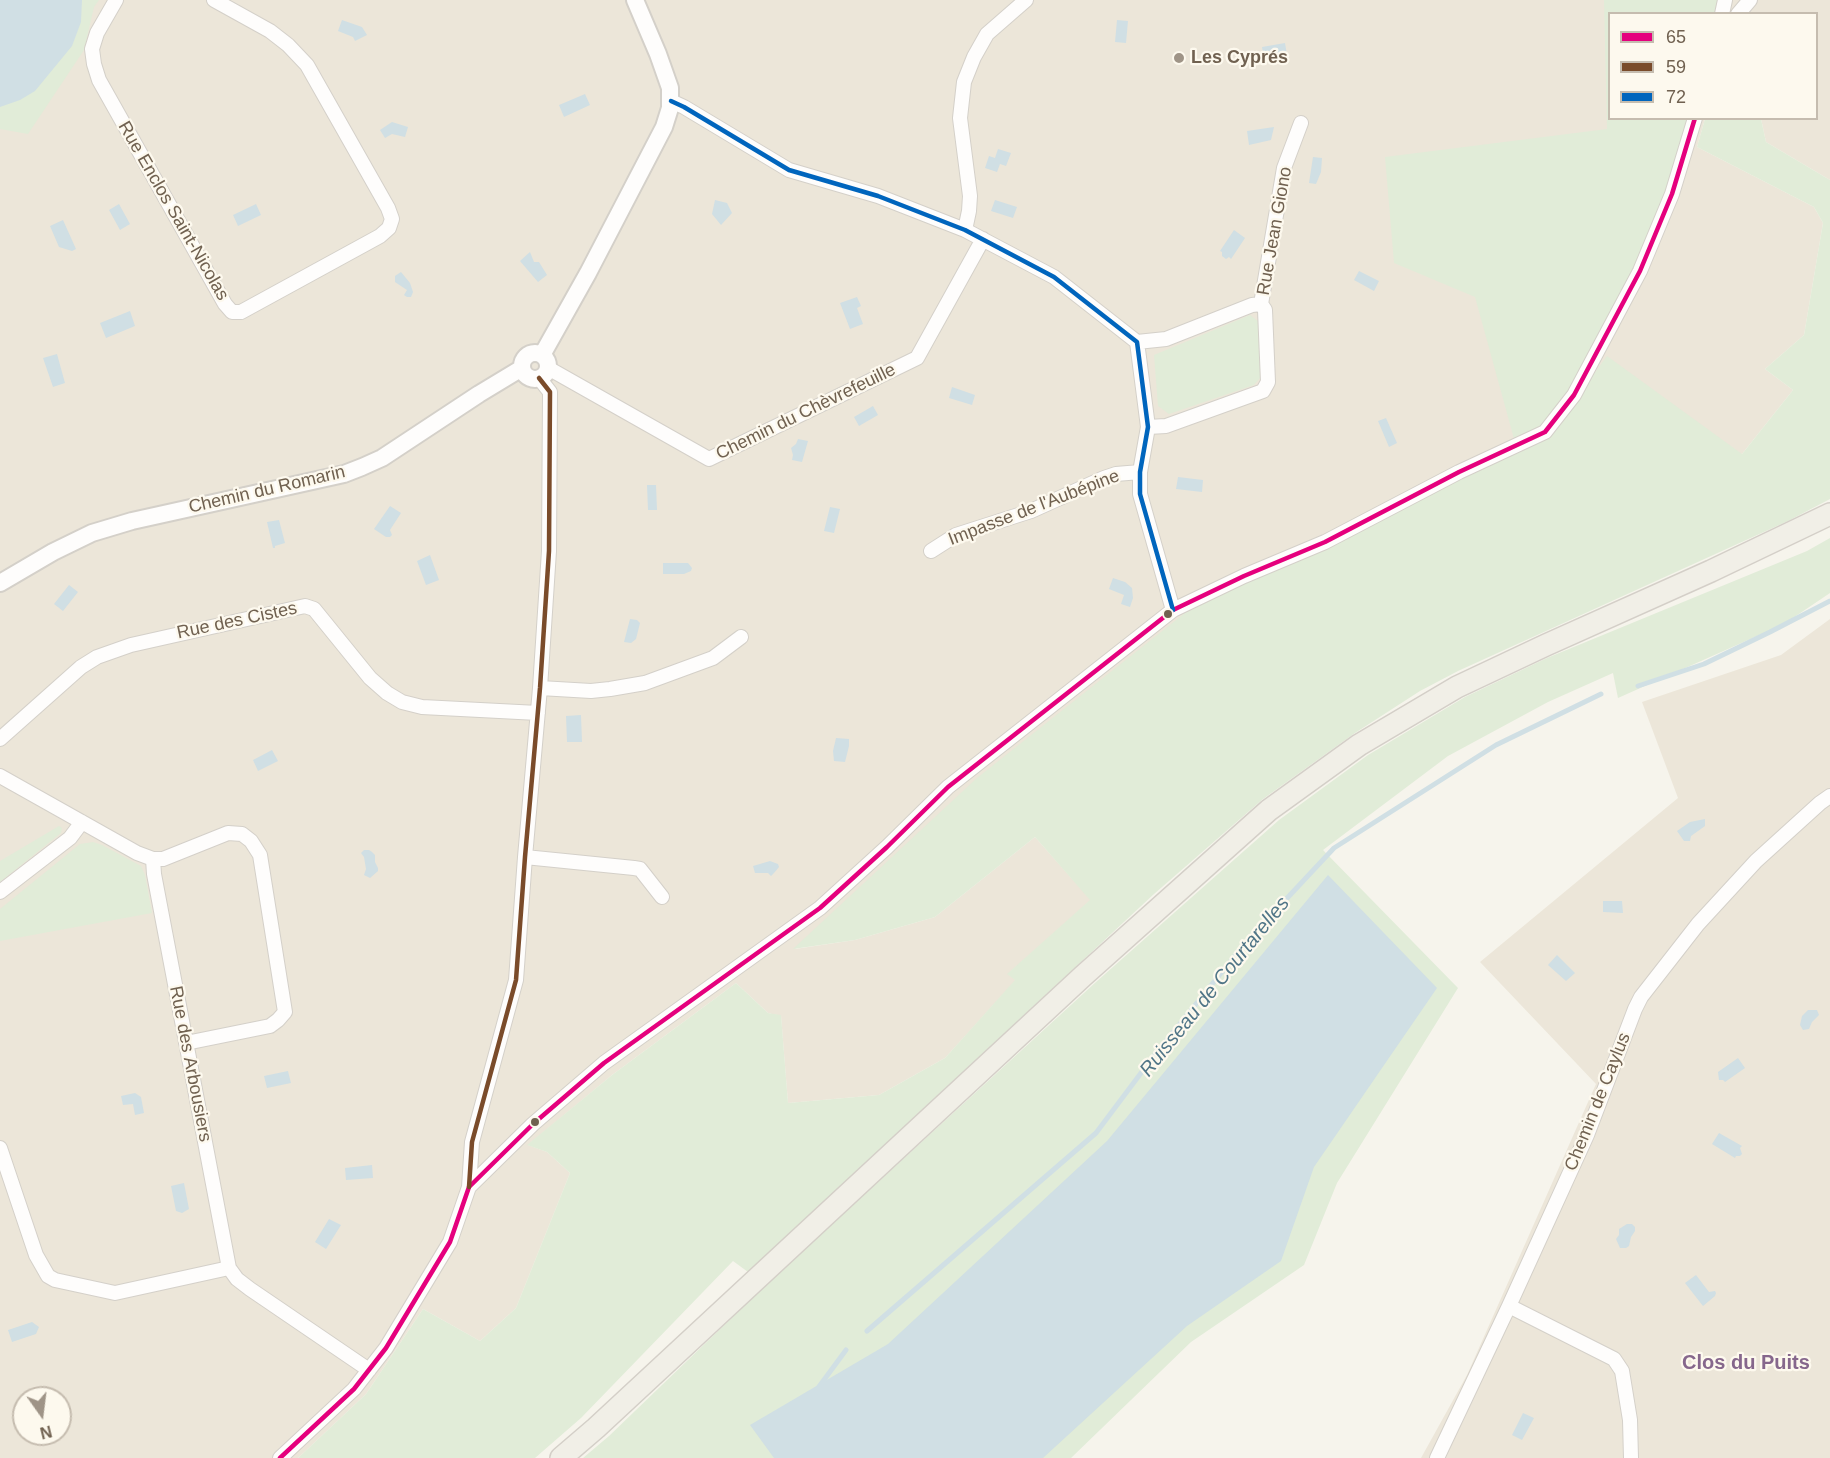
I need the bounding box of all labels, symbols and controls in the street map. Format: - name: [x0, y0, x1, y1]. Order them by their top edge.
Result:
- legend: [1608, 12, 1818, 120]
- text: 65: [1666, 27, 1686, 47]
- place label: Les Cyprés: [1191, 47, 1288, 69]
- marker: Les Cyprés: [1172, 51, 1186, 65]
- text: 59: [1666, 57, 1686, 77]
- text: 72: [1666, 87, 1686, 107]
- street label: Rue Enclos Saint-Nicolas: [113, 118, 233, 304]
- street label: Rue Jean Giono: [1253, 165, 1297, 297]
- street label: Chemin du Chèvrefeuille: [713, 359, 899, 465]
- street label: Chemin du Romarin: [187, 461, 347, 519]
- street label: Impasse de l'Aubépine: [945, 465, 1123, 551]
- street label: Rue des Cistes: [175, 598, 299, 644]
- unlabelled marker: [1162, 608, 1174, 620]
- water label: Ruisseau de Courtarelles: [1135, 892, 1295, 1082]
- street label: Rue des Arbousiers: [164, 984, 216, 1144]
- street label: Chemin de Caylus: [1560, 1030, 1636, 1174]
- unlabelled marker: [529, 1116, 541, 1128]
- district label: Clos du Puits: [1682, 1351, 1810, 1375]
- north arrow: [12, 1386, 72, 1446]
- text: N: [38, 1422, 54, 1442]

